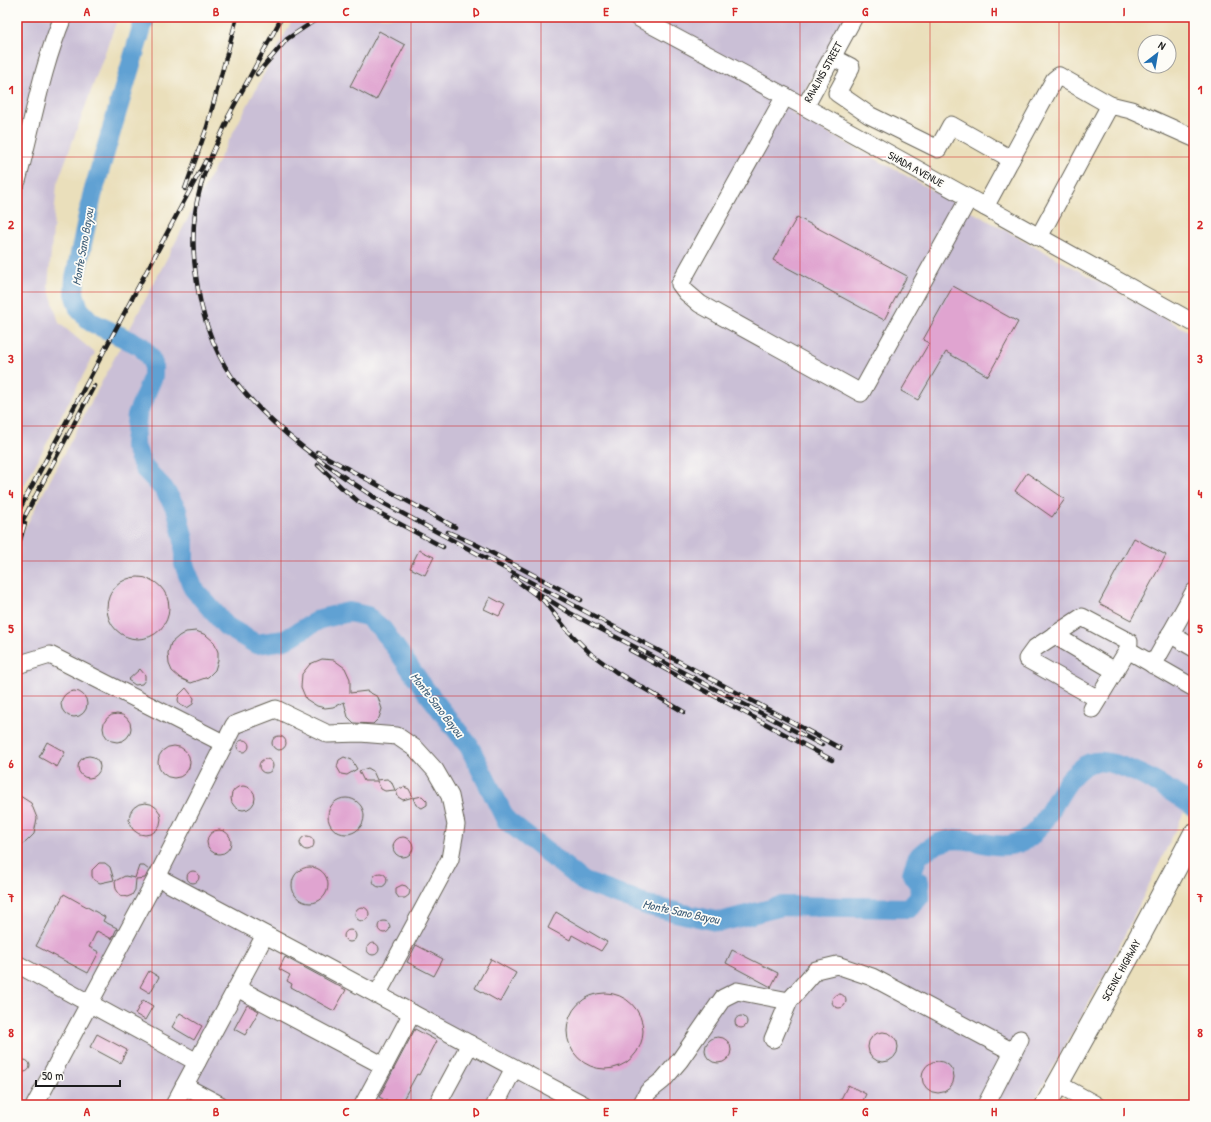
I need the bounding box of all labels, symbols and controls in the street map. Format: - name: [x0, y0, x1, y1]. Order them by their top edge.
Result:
- text: A: [84, 2, 91, 20]
- text: B: [213, 2, 220, 20]
- text: C: [342, 2, 350, 20]
- text: D: [473, 2, 480, 20]
- text: E: [603, 2, 609, 20]
- text: F: [732, 2, 739, 20]
- text: G: [862, 2, 869, 20]
- text: H: [991, 2, 997, 20]
- text: I: [1122, 2, 1126, 20]
- north arrow: [1137, 34, 1177, 74]
- street label: RAWLINS STREET: [801, 38, 846, 105]
- text: N: [1156, 38, 1168, 53]
- text: 1: [9, 80, 14, 98]
- text: 1: [1198, 80, 1203, 98]
- street label: SHADA AVENUE: [886, 148, 947, 190]
- water label: Monte Sano Bayou: [67, 206, 98, 287]
- text: 2: [8, 215, 15, 233]
- text: 2: [1197, 215, 1204, 233]
- text: 3: [8, 349, 14, 367]
- text: 3: [1197, 349, 1203, 367]
- text: 4: [9, 484, 14, 502]
- text: 4: [1198, 484, 1203, 502]
- text: 5: [8, 619, 14, 637]
- text: 5: [1197, 619, 1203, 637]
- water label: Monte Sano Bayou: [407, 669, 469, 742]
- text: 6: [8, 754, 14, 772]
- text: 6: [1197, 754, 1203, 772]
- text: 7: [7, 888, 15, 906]
- text: 7: [1196, 888, 1204, 906]
- water label: Monte Sano Bayou: [641, 895, 722, 928]
- street label: SCENIC HIGHWAY: [1098, 937, 1144, 1003]
- text: 8: [8, 1023, 14, 1041]
- text: 8: [1197, 1023, 1203, 1041]
- scale bar: [36, 1062, 120, 1088]
- text: 50 m: [42, 1067, 63, 1084]
- text: A: [84, 1102, 91, 1120]
- text: B: [213, 1102, 220, 1120]
- text: C: [342, 1102, 350, 1120]
- text: D: [473, 1102, 480, 1120]
- text: E: [603, 1102, 609, 1120]
- text: F: [732, 1102, 739, 1120]
- text: G: [862, 1102, 869, 1120]
- text: H: [991, 1102, 997, 1120]
- text: I: [1122, 1102, 1126, 1120]

